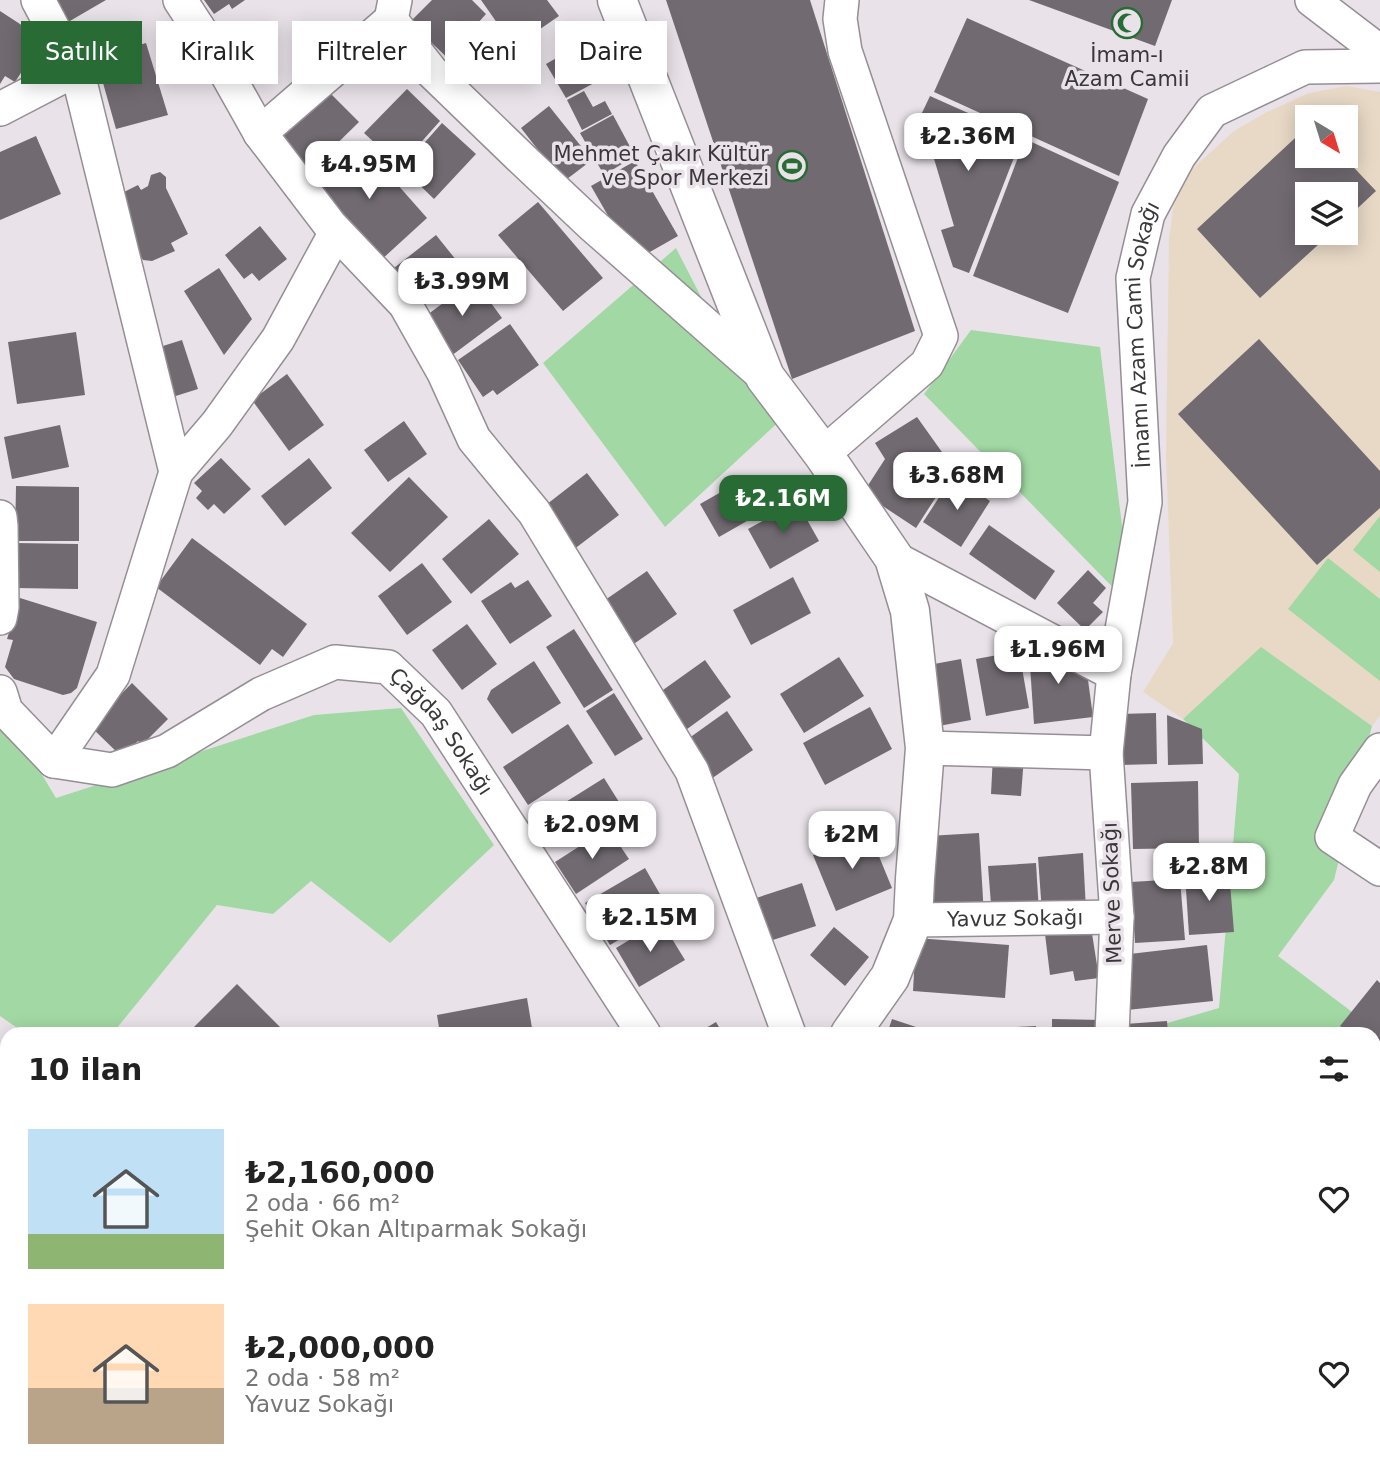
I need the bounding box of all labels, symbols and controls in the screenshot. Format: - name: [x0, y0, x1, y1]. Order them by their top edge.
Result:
- mosque icon: İmam-ı Azam Camii: [1110, 6, 1144, 40]
- chip: Satılık: [21, 21, 142, 84]
- chip: Kiralık: [156, 21, 278, 84]
- chip: Filtreler: [292, 21, 431, 84]
- chip: Yeni: [445, 21, 541, 84]
- chip: Daire: [555, 21, 667, 84]
- place label: İmam-ı Azam Camii: [1064, 42, 1190, 91]
- north arrow: [1295, 105, 1358, 168]
- map controls: [1295, 105, 1358, 245]
- pin: ₺2.36M: [911, 114, 1025, 173]
- text: ₺2.36M: [920, 123, 1016, 149]
- pin: ₺4.95M: [312, 142, 426, 201]
- place label: Mehmet Çakır Kültür ve Spor Merkezi: [553, 142, 769, 190]
- sports icon: Mehmet Çakır Kültür ve Spor Merkezi: [775, 149, 809, 183]
- text: ₺4.95M: [321, 151, 417, 177]
- button: layers: [1295, 182, 1358, 245]
- street label: İmamı Azam Cami Sokağı: [1121, 197, 1165, 469]
- pin: ₺3.99M: [405, 258, 519, 318]
- text: ₺3.99M: [414, 268, 510, 294]
- pin: ₺3.68M: [900, 452, 1014, 512]
- text: ₺3.68M: [909, 462, 1005, 488]
- pin: ₺2.16M: [726, 476, 840, 535]
- text: ₺2.16M: [735, 485, 831, 511]
- pin: ₺1.96M: [1001, 626, 1115, 686]
- text: ₺1.96M: [1010, 636, 1106, 662]
- street label: Çağdaş Sokağı: [385, 663, 498, 799]
- pin: ₺2.09M: [535, 802, 649, 861]
- text: ₺2.09M: [544, 811, 640, 837]
- pin: ₺2M: [818, 812, 886, 871]
- text: ₺2M: [825, 821, 879, 847]
- street label: Merve Sokağı: [1098, 822, 1126, 964]
- pin: ₺2.8M: [1160, 844, 1258, 903]
- text: ₺2.8M: [1169, 853, 1249, 879]
- pin: ₺2.15M: [593, 894, 707, 954]
- text: ₺2.15M: [602, 904, 698, 930]
- street label: Yavuz Sokağı: [946, 905, 1083, 932]
- icon: filters: [1315, 1050, 1353, 1088]
- text: 10 ilan: [28, 1052, 142, 1087]
- text: ₺2,160,000: [245, 1155, 435, 1190]
- icon: home: [84, 1157, 168, 1241]
- icon: heart: [1315, 1180, 1353, 1218]
- text: 2 oda · 66 m²: [245, 1190, 400, 1216]
- text: Şehit Okan Altıparmak Sokağı: [245, 1216, 587, 1242]
- text: ₺2,000,000: [245, 1330, 435, 1365]
- icon: home: [84, 1332, 168, 1416]
- icon: heart: [1315, 1355, 1353, 1393]
- text: 2 oda · 58 m²: [245, 1365, 400, 1391]
- text: Yavuz Sokağı: [245, 1391, 394, 1417]

